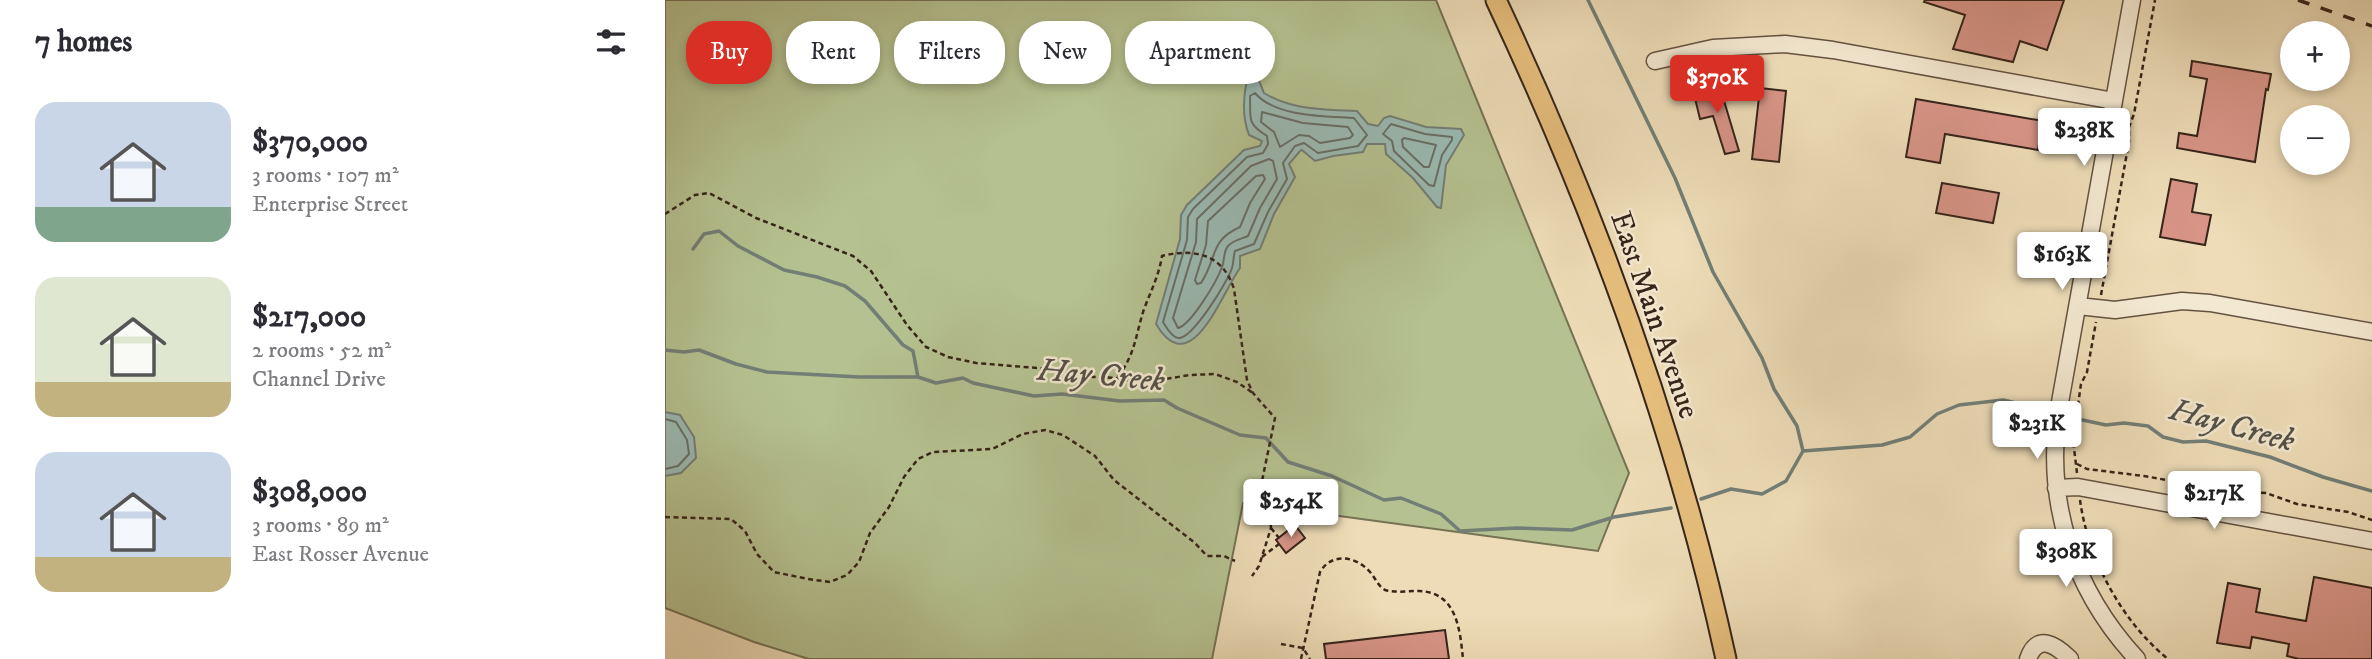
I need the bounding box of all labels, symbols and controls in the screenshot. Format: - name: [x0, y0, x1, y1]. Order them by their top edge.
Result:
- chip: Buy: [686, 21, 772, 84]
- chip: Rent: [786, 21, 880, 84]
- chip: Filters: [894, 21, 1005, 84]
- chip: New: [1019, 21, 1111, 84]
- chip: Apartment: [1125, 21, 1275, 84]
- map controls: [2280, 21, 2350, 175]
- button: +: [2280, 21, 2350, 91]
- icon: filters: [592, 23, 630, 61]
- text: 7 homes: [35, 24, 132, 61]
- pin: $370K: [1668, 55, 1766, 115]
- text: $370K: [1686, 63, 1748, 92]
- button: −: [2280, 105, 2350, 175]
- pin: $238K: [2035, 108, 2133, 168]
- text: $238K: [2054, 116, 2114, 145]
- text: $370,000: [252, 124, 368, 161]
- icon: home: [91, 130, 175, 214]
- text: 3 rooms · 107 m²: [252, 161, 399, 190]
- text: Enterprise Street: [252, 190, 408, 219]
- street label: East Main Avenue: [1601, 207, 1707, 423]
- pin: $163K: [2013, 232, 2111, 292]
- text: $163K: [2033, 240, 2091, 269]
- text: $217,000: [252, 299, 366, 336]
- icon: home: [91, 305, 175, 389]
- text: 2 rooms · 52 m²: [252, 336, 391, 365]
- water label: Hay Creek: [1035, 350, 1167, 402]
- text: Channel Drive: [252, 365, 386, 394]
- water label: Hay Creek: [2164, 390, 2300, 462]
- pin: $231K: [1988, 402, 2086, 461]
- text: $231K: [2008, 409, 2066, 438]
- pin: $217K: [2165, 472, 2263, 531]
- text: $308,000: [252, 474, 367, 511]
- text: $217K: [2184, 479, 2244, 508]
- icon: home: [91, 480, 175, 564]
- pin: $254K: [1242, 480, 1340, 539]
- text: $254K: [1259, 487, 1323, 516]
- text: 3 rooms · 89 m²: [252, 511, 389, 540]
- pin: $308K: [2017, 530, 2115, 589]
- text: $308K: [2035, 537, 2097, 566]
- text: East Rosser Avenue: [252, 540, 429, 569]

